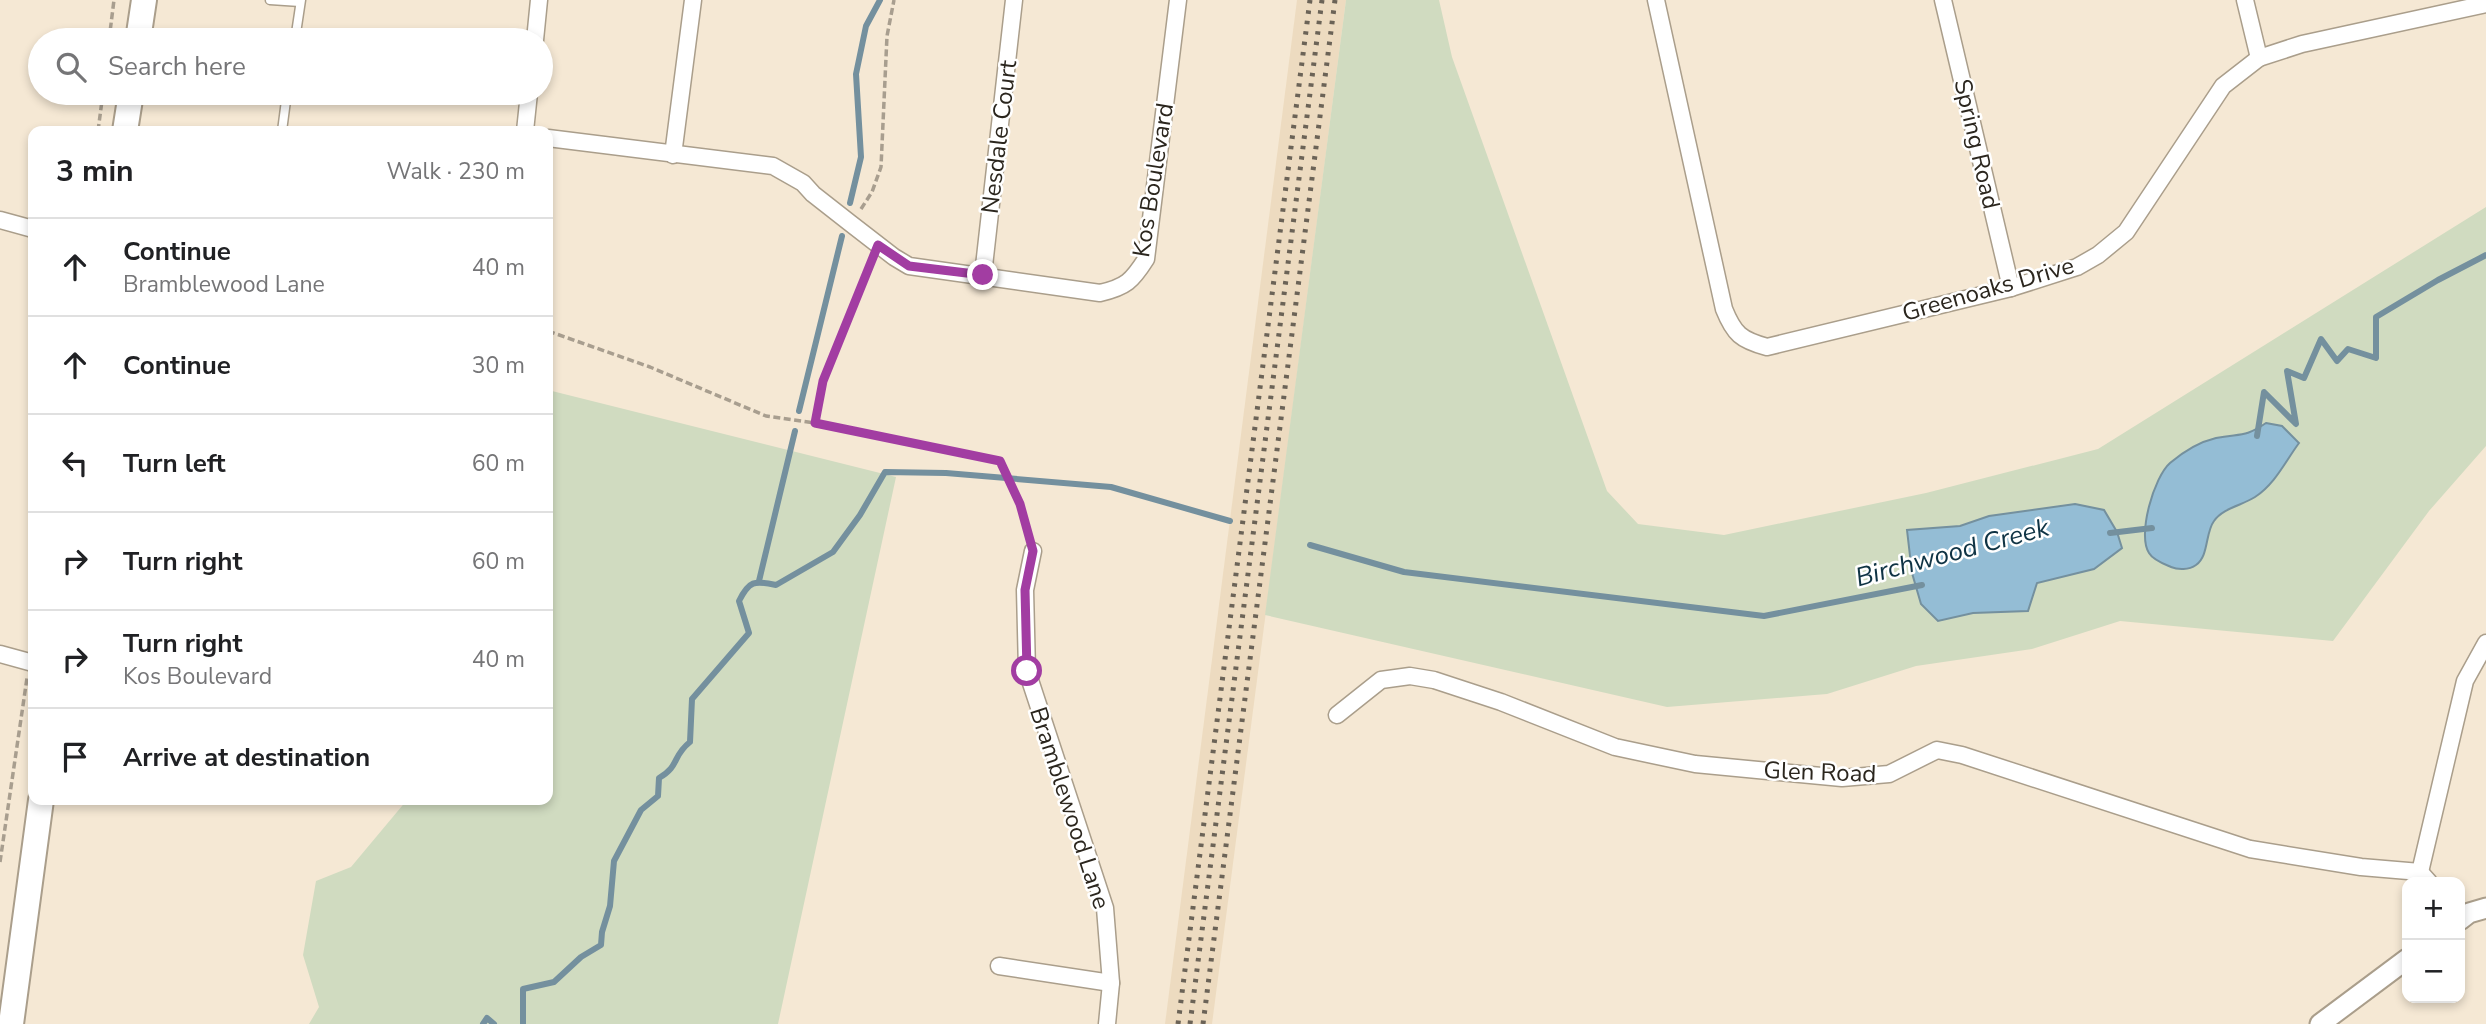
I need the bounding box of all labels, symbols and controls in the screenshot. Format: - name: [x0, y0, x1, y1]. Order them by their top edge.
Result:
- search box: [28, 28, 553, 105]
- icon: search: [52, 48, 90, 86]
- text: Search here: [108, 49, 246, 84]
- street label: Nesdale Court: [974, 58, 1024, 216]
- street label: Spring Road: [1946, 76, 2008, 212]
- street label: Kos Boulevard: [1125, 101, 1181, 259]
- text: 3 min: [56, 151, 134, 192]
- text: Walk · 230 m: [386, 156, 525, 187]
- text: Continue: [123, 234, 231, 269]
- icon: ahead: [56, 248, 94, 286]
- street label: Greenoaks Drive: [1898, 249, 2078, 329]
- text: 40 m: [472, 252, 525, 283]
- route end: [967, 259, 998, 290]
- text: Bramblewood Lane: [123, 269, 325, 300]
- icon: ahead: [56, 346, 94, 384]
- text: Continue: [123, 348, 231, 383]
- text: 30 m: [472, 350, 525, 381]
- icon: left: [56, 444, 94, 482]
- text: Turn left: [123, 446, 226, 481]
- text: 60 m: [472, 448, 525, 479]
- water label: Birchwood Creek: [1851, 510, 2054, 595]
- icon: right: [56, 542, 94, 580]
- text: Turn right: [123, 544, 242, 579]
- text: 60 m: [472, 546, 525, 577]
- text: Turn right: [123, 626, 242, 661]
- icon: right: [56, 640, 94, 678]
- text: 40 m: [472, 644, 525, 675]
- route start: [1011, 655, 1042, 686]
- text: Kos Boulevard: [123, 661, 272, 692]
- street label: Bramblewood Lane: [1022, 703, 1118, 913]
- icon: arrive: [56, 738, 94, 776]
- text: Arrive at destination: [123, 740, 370, 775]
- street label: Glen Road: [1763, 754, 1877, 790]
- map controls: [2402, 877, 2465, 1003]
- button: +: [2402, 877, 2465, 940]
- button: −: [2402, 940, 2465, 1003]

